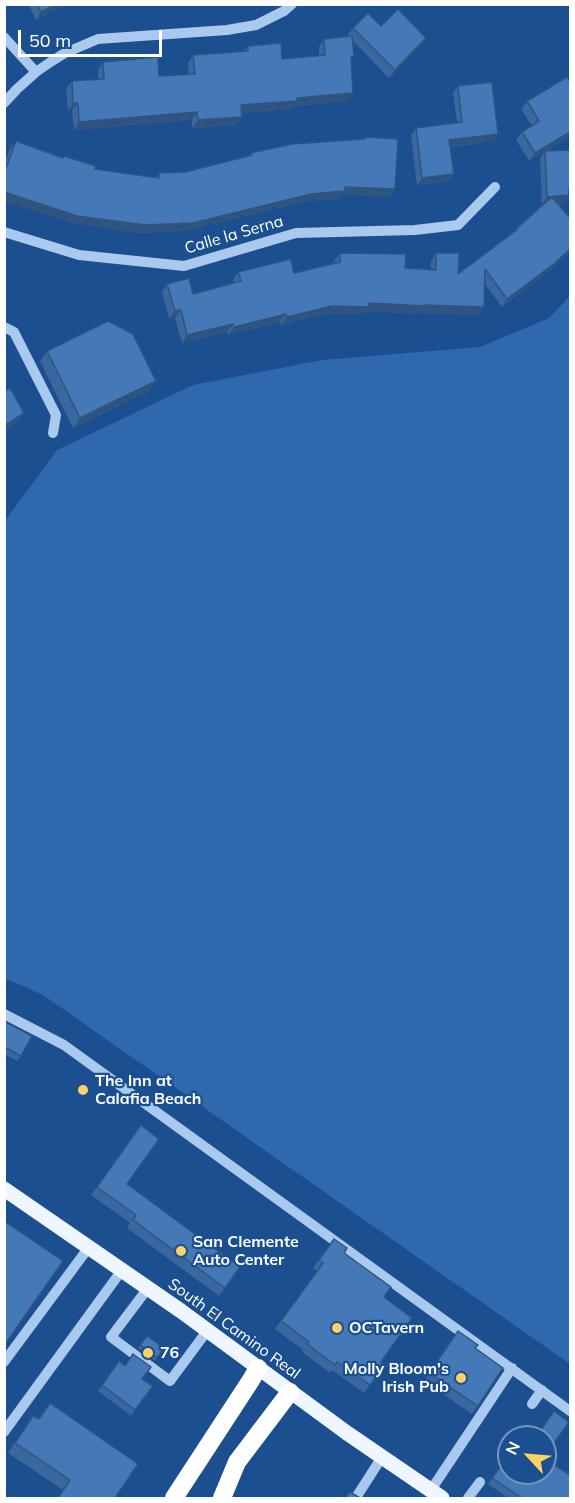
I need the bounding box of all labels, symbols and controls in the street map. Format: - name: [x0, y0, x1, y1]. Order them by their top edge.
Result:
- scale bar: [21, 18, 165, 56]
- text: 50 m: [29, 29, 71, 52]
- street label: Calle la Serna: [182, 212, 286, 258]
- place label: The Inn at Calafia Beach: [95, 1071, 201, 1109]
- marker: The Inn at Calafia Beach: [76, 1083, 90, 1097]
- place label: San Clemente Auto Center: [193, 1232, 299, 1270]
- marker: San Clemente Auto Center: [174, 1244, 188, 1258]
- street label: South El Camino Real: [164, 1275, 304, 1383]
- place label: OCTavern: [349, 1318, 424, 1338]
- marker: OCTavern: [330, 1321, 344, 1335]
- place label: 76: [160, 1343, 179, 1363]
- marker: 76: [141, 1346, 155, 1360]
- place label: Molly Bloom's Irish Pub: [344, 1359, 449, 1397]
- marker: Molly Bloom's Irish Pub: [454, 1371, 468, 1385]
- north arrow: [497, 1425, 557, 1485]
- text: N: [501, 1438, 524, 1458]

